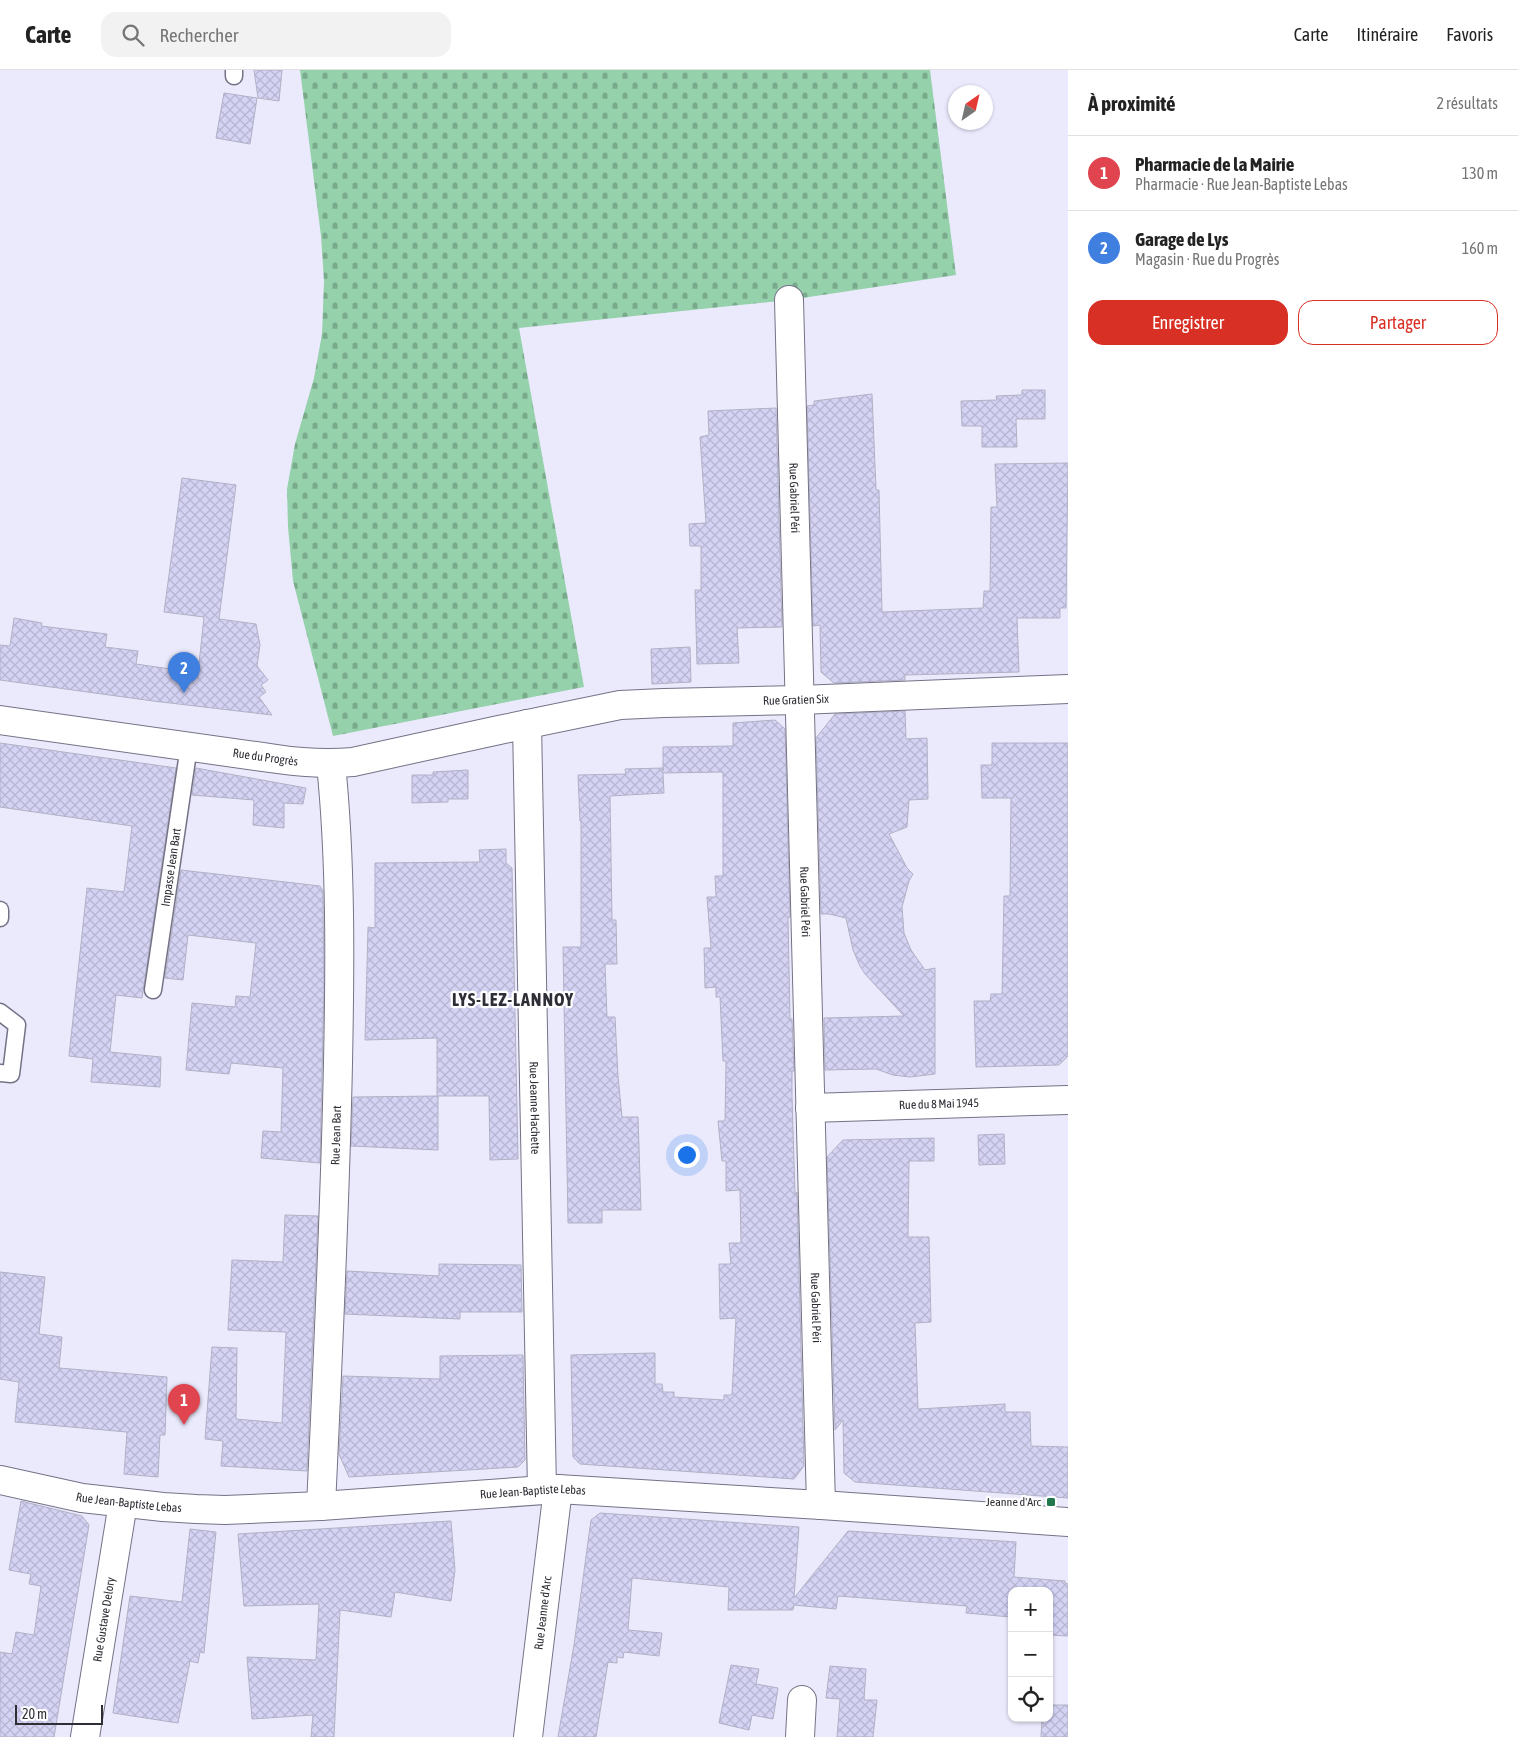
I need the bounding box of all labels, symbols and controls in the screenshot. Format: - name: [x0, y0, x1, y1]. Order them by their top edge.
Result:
- search box: [101, 12, 451, 57]
- text: Carte: [25, 21, 71, 48]
- icon: search: [119, 21, 147, 49]
- text: Rechercher: [159, 24, 238, 46]
- text: Carte: [1294, 24, 1328, 45]
- text: Itinéraire: [1356, 24, 1418, 45]
- text: Favoris: [1446, 24, 1493, 45]
- north arrow: [948, 85, 993, 130]
- text: À proximité: [1088, 91, 1176, 115]
- text: 2 résultats: [1436, 94, 1498, 112]
- text: Pharmacie de la Mairie: [1135, 153, 1294, 175]
- text: 1: [1100, 164, 1108, 182]
- text: 130 m: [1462, 164, 1498, 182]
- text: Pharmacie · Rue Jean-Baptiste Lebas: [1135, 175, 1348, 193]
- text: Garage de Lys: [1135, 228, 1229, 250]
- text: 2: [1100, 239, 1108, 257]
- text: 160 m: [1462, 239, 1498, 257]
- text: Magasin · Rue du Progrès: [1135, 250, 1279, 268]
- button: Enregistrer: [1088, 300, 1288, 345]
- button: Partager: [1298, 300, 1498, 345]
- street label: Rue Gabriel Péri: [786, 462, 802, 533]
- pin: 2: [168, 652, 200, 693]
- street label: Rue Gratien Six: [763, 692, 829, 708]
- street label: Rue du Progrès: [232, 746, 299, 769]
- street label: Impasse Jean Bart: [158, 827, 184, 908]
- street label: Rue Gabriel Péri: [797, 866, 813, 937]
- district label: LYS-LEZ-LANNOY: [452, 989, 574, 1010]
- street label: Rue Jeanne Hachette: [527, 1061, 542, 1155]
- street label: Rue du 8 Mai 1945: [899, 1096, 979, 1112]
- street label: Rue Jean Bart: [328, 1105, 344, 1165]
- your location: [674, 1142, 700, 1168]
- street label: Rue Gabriel Péri: [808, 1272, 824, 1343]
- pin: 1: [168, 1384, 200, 1425]
- street label: Rue Jean-Baptiste Lebas: [479, 1482, 586, 1502]
- street label: Rue Jean-Baptiste Lebas: [75, 1490, 182, 1515]
- place label: Jeanne d'Arc: [986, 1495, 1042, 1509]
- marker: Jeanne d'Arc: [1045, 1496, 1057, 1508]
- street label: Rue Jeanne d'Arc: [532, 1575, 554, 1651]
- street label: Rue Gustave Delory: [90, 1576, 118, 1663]
- map controls: [1008, 1587, 1053, 1722]
- button: +: [1008, 1587, 1053, 1632]
- button: −: [1008, 1632, 1053, 1677]
- button: locate: [1008, 1677, 1053, 1722]
- scale bar: [15, 1702, 102, 1725]
- text: 20 m: [22, 1706, 47, 1722]

